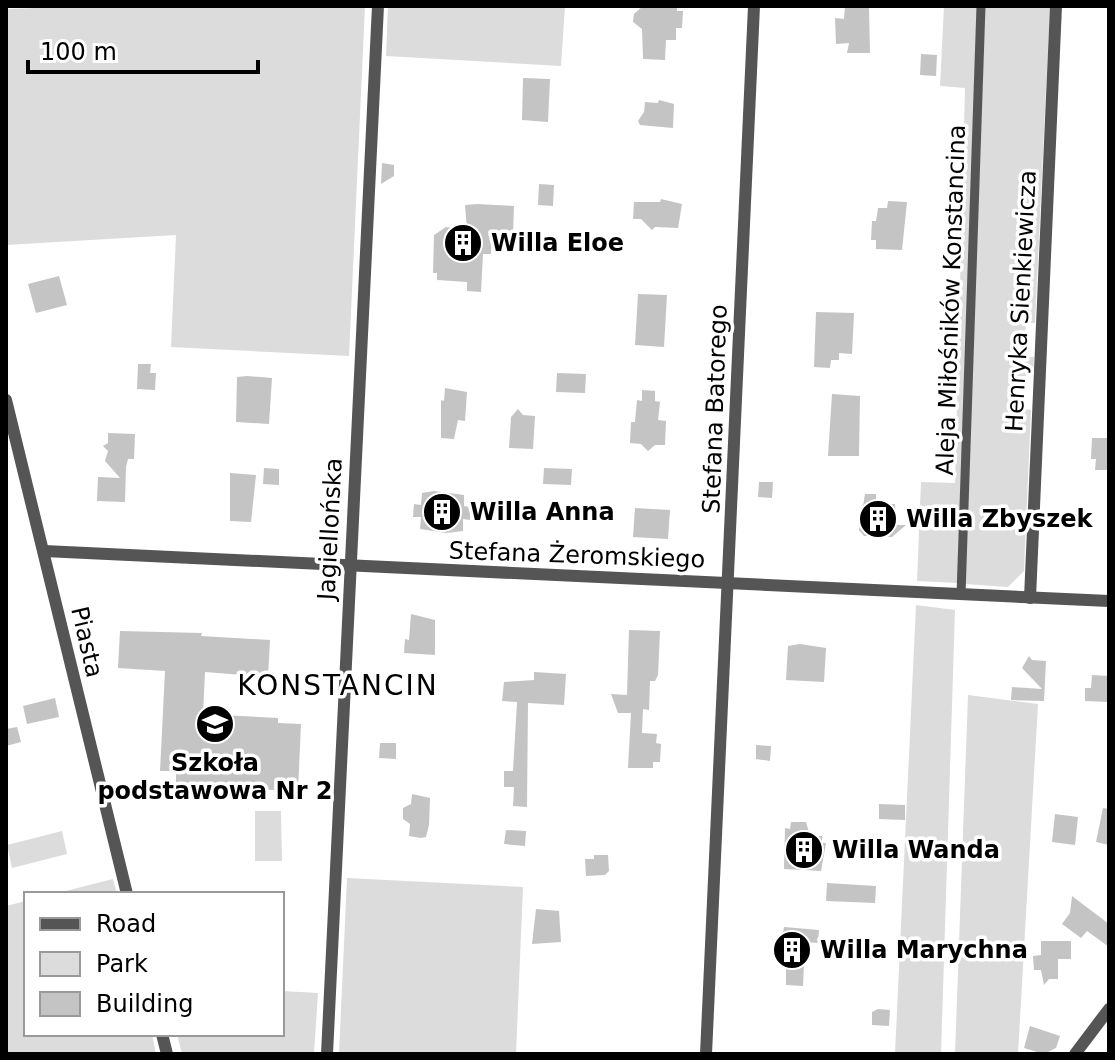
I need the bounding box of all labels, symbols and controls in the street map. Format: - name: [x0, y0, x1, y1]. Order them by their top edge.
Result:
- scale bar: [28, 24, 258, 74]
- text: 100 m: [40, 38, 117, 66]
- street label: Aleja Miłośników Konstancina: [931, 124, 971, 476]
- street label: Henryka Sienkiewicza: [1000, 169, 1042, 433]
- building icon: Willa Eloe: [442, 222, 484, 264]
- place label: Willa Eloe: [491, 229, 624, 257]
- street label: Stefana Batorego: [697, 304, 733, 514]
- street label: Jagiellońska: [312, 457, 348, 603]
- building icon: Willa Anna: [421, 491, 463, 533]
- place label: Willa Anna: [470, 498, 615, 526]
- building icon: Willa Zbyszek: [857, 498, 899, 540]
- place label: Willa Zbyszek: [906, 505, 1093, 533]
- street label: Stefana Żeromskiego: [448, 536, 706, 573]
- street label: Piasta: [65, 604, 109, 680]
- district label: KONSTANCIN: [237, 669, 439, 702]
- school or university icon: Szkoła podstawowa Nr 2: [194, 703, 236, 745]
- place label: Szkoła podstawowa Nr 2: [97, 749, 333, 805]
- building icon: Willa Wanda: [783, 829, 825, 871]
- place label: Willa Wanda: [832, 836, 1000, 864]
- legend: [24, 892, 284, 1036]
- text: Road: [96, 910, 156, 938]
- building icon: Willa Marychna: [771, 929, 813, 971]
- place label: Willa Marychna: [820, 936, 1028, 964]
- text: Park: [96, 950, 148, 978]
- text: Building: [96, 990, 193, 1018]

